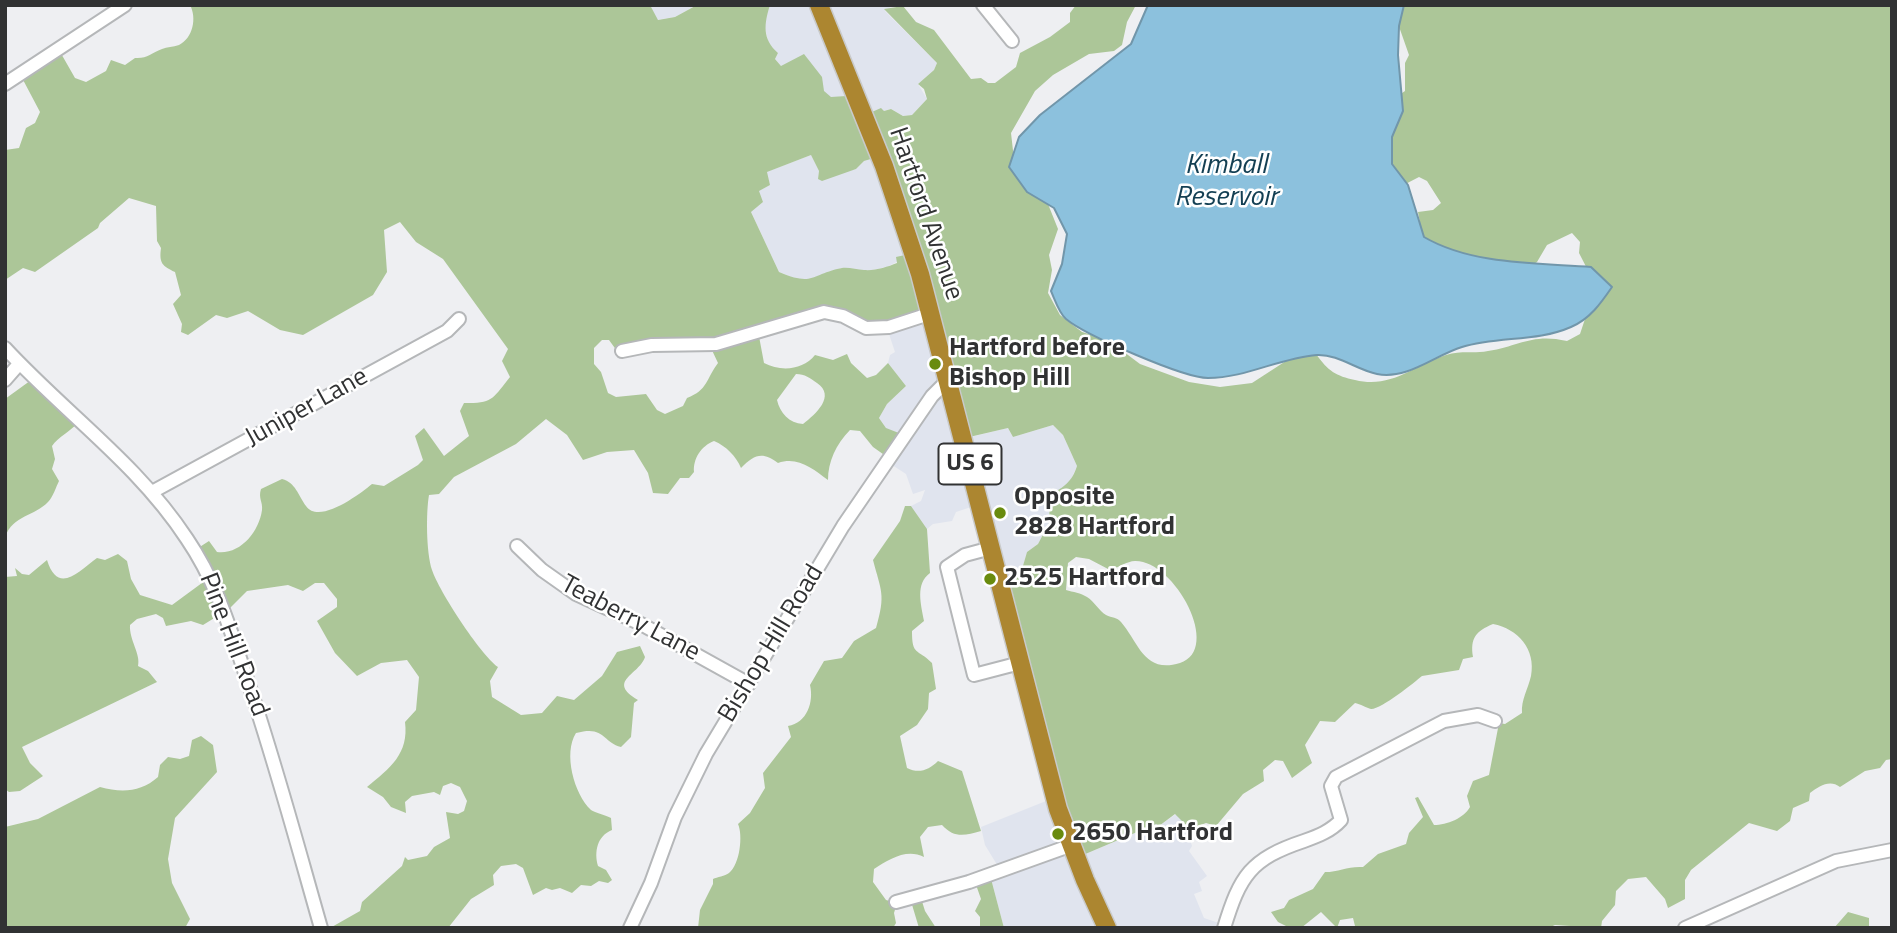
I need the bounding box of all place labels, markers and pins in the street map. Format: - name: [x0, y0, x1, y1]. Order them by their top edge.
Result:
- place label: Hartford before Bishop Hill: [949, 333, 1125, 394]
- marker: Hartford before Bishop Hill: [927, 356, 943, 372]
- place label: Opposite 2828 Hartford: [1014, 482, 1175, 544]
- marker: Opposite 2828 Hartford: [992, 505, 1008, 521]
- place label: 2525 Hartford: [1004, 563, 1165, 595]
- marker: 2525 Hartford: [982, 571, 998, 587]
- place label: 2650 Hartford: [1072, 818, 1233, 850]
- marker: 2650 Hartford: [1050, 826, 1066, 842]

